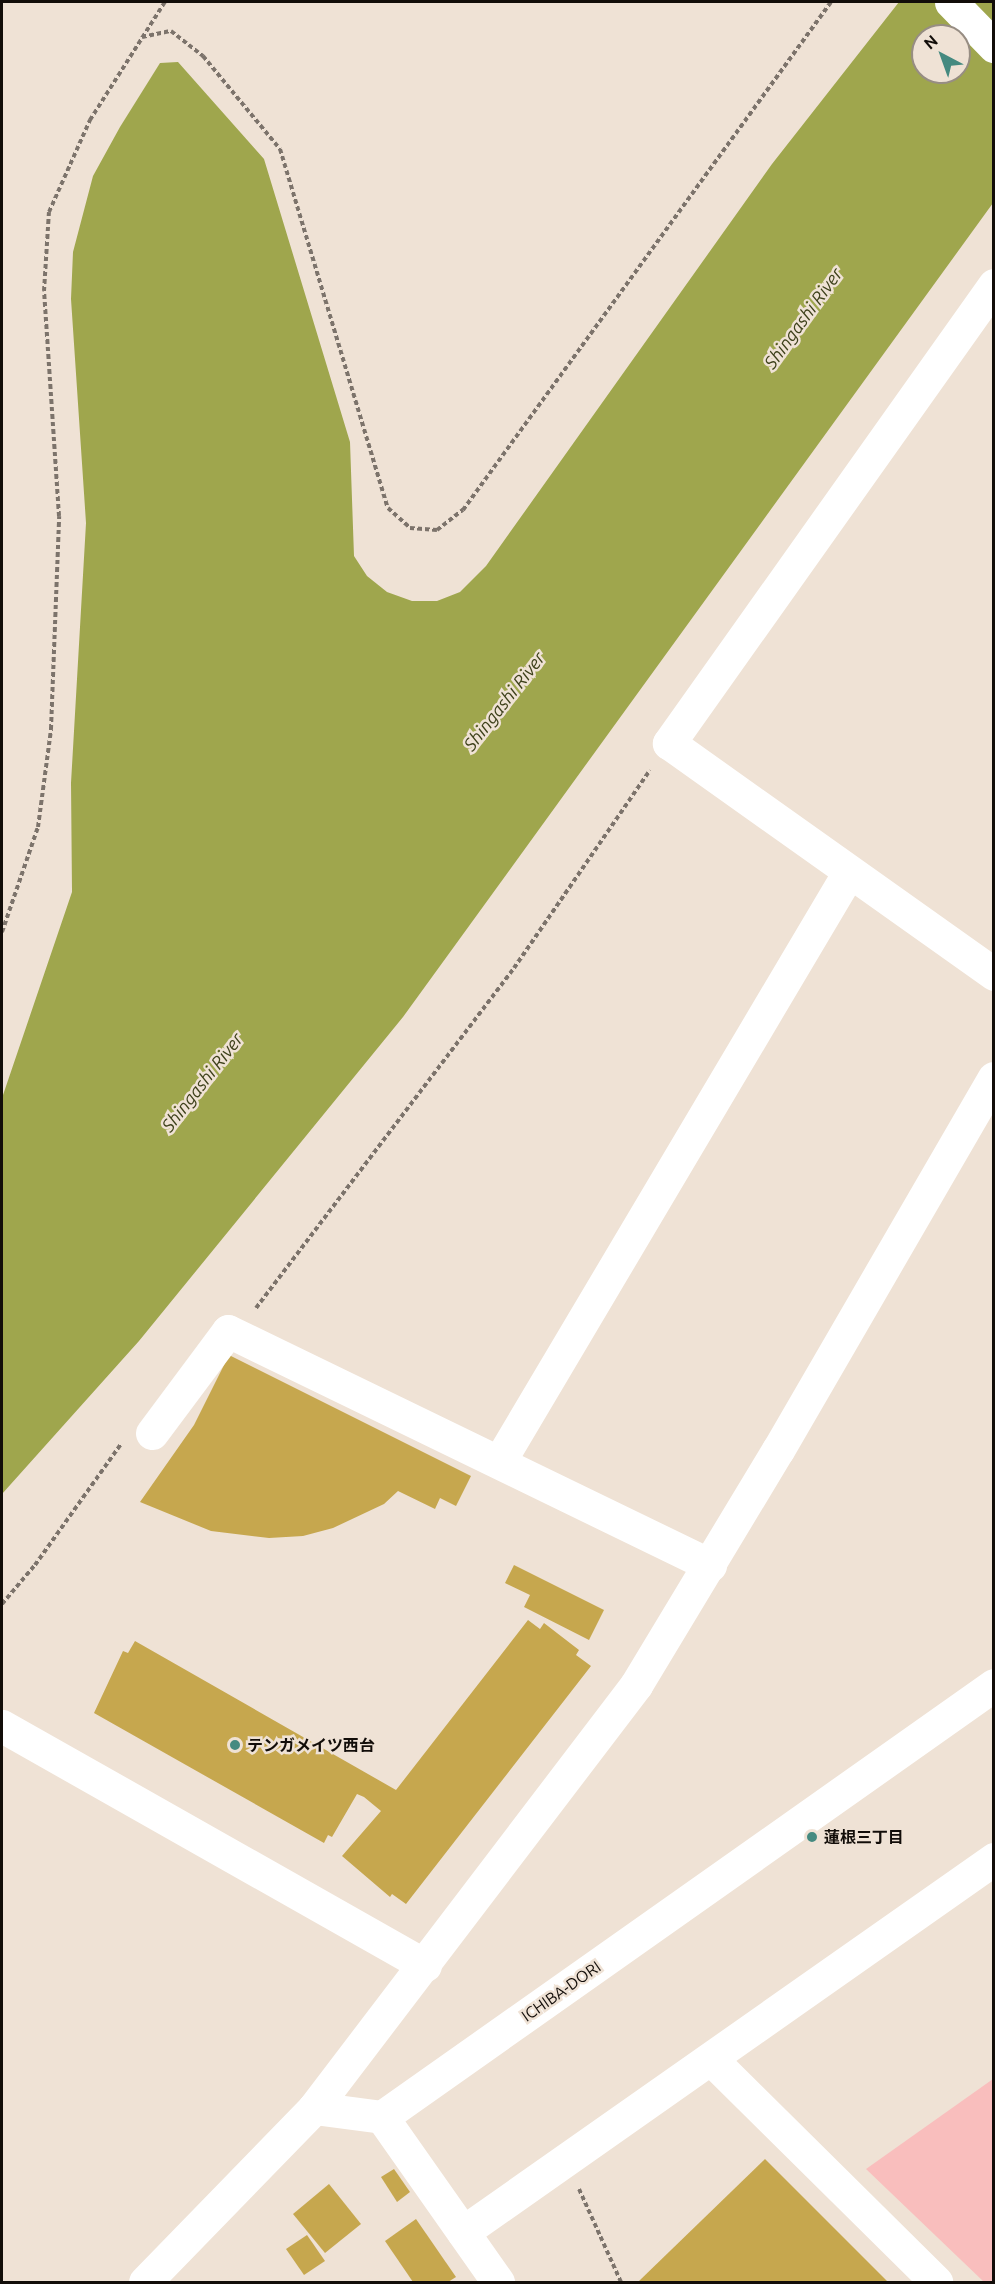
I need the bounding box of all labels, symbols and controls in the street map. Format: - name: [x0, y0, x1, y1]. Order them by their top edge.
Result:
- north arrow: [911, 24, 971, 84]
- text: N: [920, 31, 941, 53]
- water label: Shingashi River: [759, 263, 847, 373]
- water label: Shingashi River: [459, 647, 549, 755]
- water label: Shingashi River: [157, 1028, 247, 1136]
- place label: テンガメイツ西台: [247, 1735, 375, 1755]
- marker: テンガメイツ西台: [228, 1738, 242, 1752]
- place label: 蓮根三丁目: [824, 1827, 904, 1847]
- marker: 蓮根三丁目: [805, 1830, 819, 1844]
- street label: ICHIBA-DORI: [518, 1957, 604, 2025]

